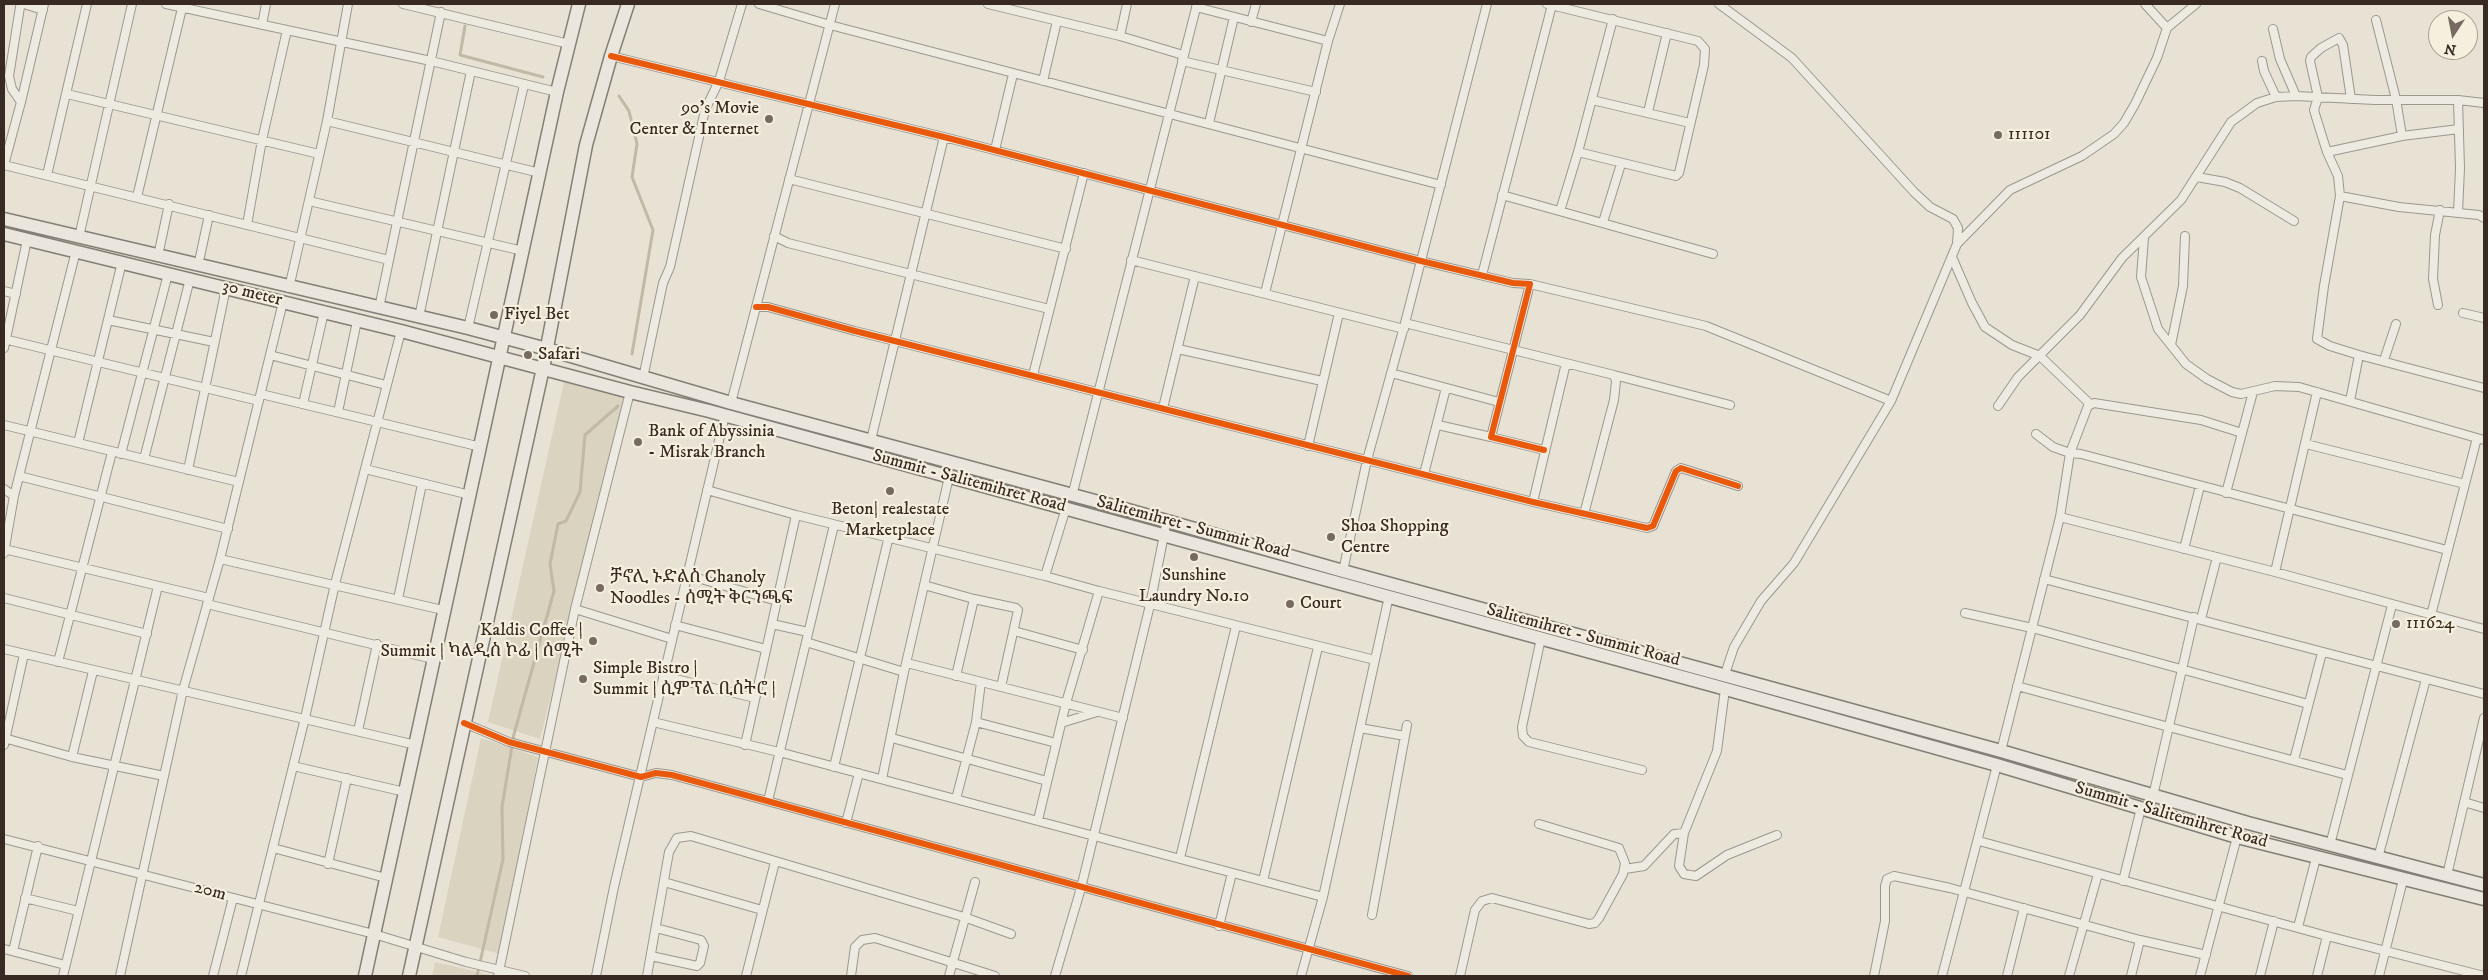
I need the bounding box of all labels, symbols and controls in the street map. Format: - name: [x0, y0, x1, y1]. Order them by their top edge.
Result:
- north arrow: [2428, 10, 2478, 60]
- text: N: [2443, 39, 2458, 59]
- place label: 90's Movie Center & Internet: [630, 98, 759, 140]
- marker: 90's Movie Center & Internet: [763, 113, 775, 125]
- place label: 111101: [2008, 124, 2051, 146]
- marker: 111101: [1992, 129, 2004, 141]
- street label: 30 meter: [220, 276, 284, 312]
- place label: Fiyel Bet: [504, 304, 570, 326]
- marker: Fiyel Bet: [488, 309, 500, 321]
- place label: Safari: [538, 344, 580, 366]
- marker: Safari: [522, 349, 534, 361]
- place label: Bank of Abyssinia - Misrak Branch: [648, 421, 774, 464]
- marker: Bank of Abyssinia - Misrak Branch: [632, 436, 644, 448]
- street label: Summit - Salitemihret Road: [870, 446, 1068, 518]
- marker: Beton| realestate Marketplace: [884, 485, 896, 497]
- street label: Salitemihret - Summit Road: [1094, 492, 1292, 564]
- place label: Beton| realestate Marketplace: [831, 499, 949, 542]
- place label: Shoa Shopping Centre: [1341, 516, 1449, 558]
- marker: Shoa Shopping Centre: [1325, 531, 1337, 543]
- marker: Sunshine Laundry No.10: [1188, 551, 1200, 563]
- place label: Sunshine Laundry No.10: [1139, 565, 1249, 608]
- place label: ቻኖሊ ኑድልስ Chanoly Noodles - ሰሚት ቅርንጫፍ: [610, 567, 793, 610]
- marker: ቻኖሊ ኑድልስ Chanoly Noodles - ሰሚት ቅርንጫፍ: [594, 582, 606, 594]
- place label: Court: [1300, 593, 1342, 615]
- marker: Court: [1284, 598, 1296, 610]
- street label: Salitemihret - Summit Road: [1484, 600, 1682, 672]
- place label: 111624: [2406, 613, 2454, 635]
- marker: 111624: [2390, 618, 2402, 630]
- place label: Kaldis Coffee | Summit | ካልዲስ ኮፊ | ሰሚት: [380, 620, 583, 662]
- marker: Kaldis Coffee | Summit | ካልዲስ ኮፊ | ሰሚት: [587, 635, 599, 647]
- place label: Simple Bistro | Summit | ሲምፕል ቢስትሮ |: [593, 658, 776, 701]
- marker: Simple Bistro | Summit | ሲምፕል ቢስትሮ |: [577, 673, 589, 685]
- street label: Summit - Salitemihret Road: [2072, 778, 2270, 854]
- street label: 20m: [192, 877, 228, 907]

